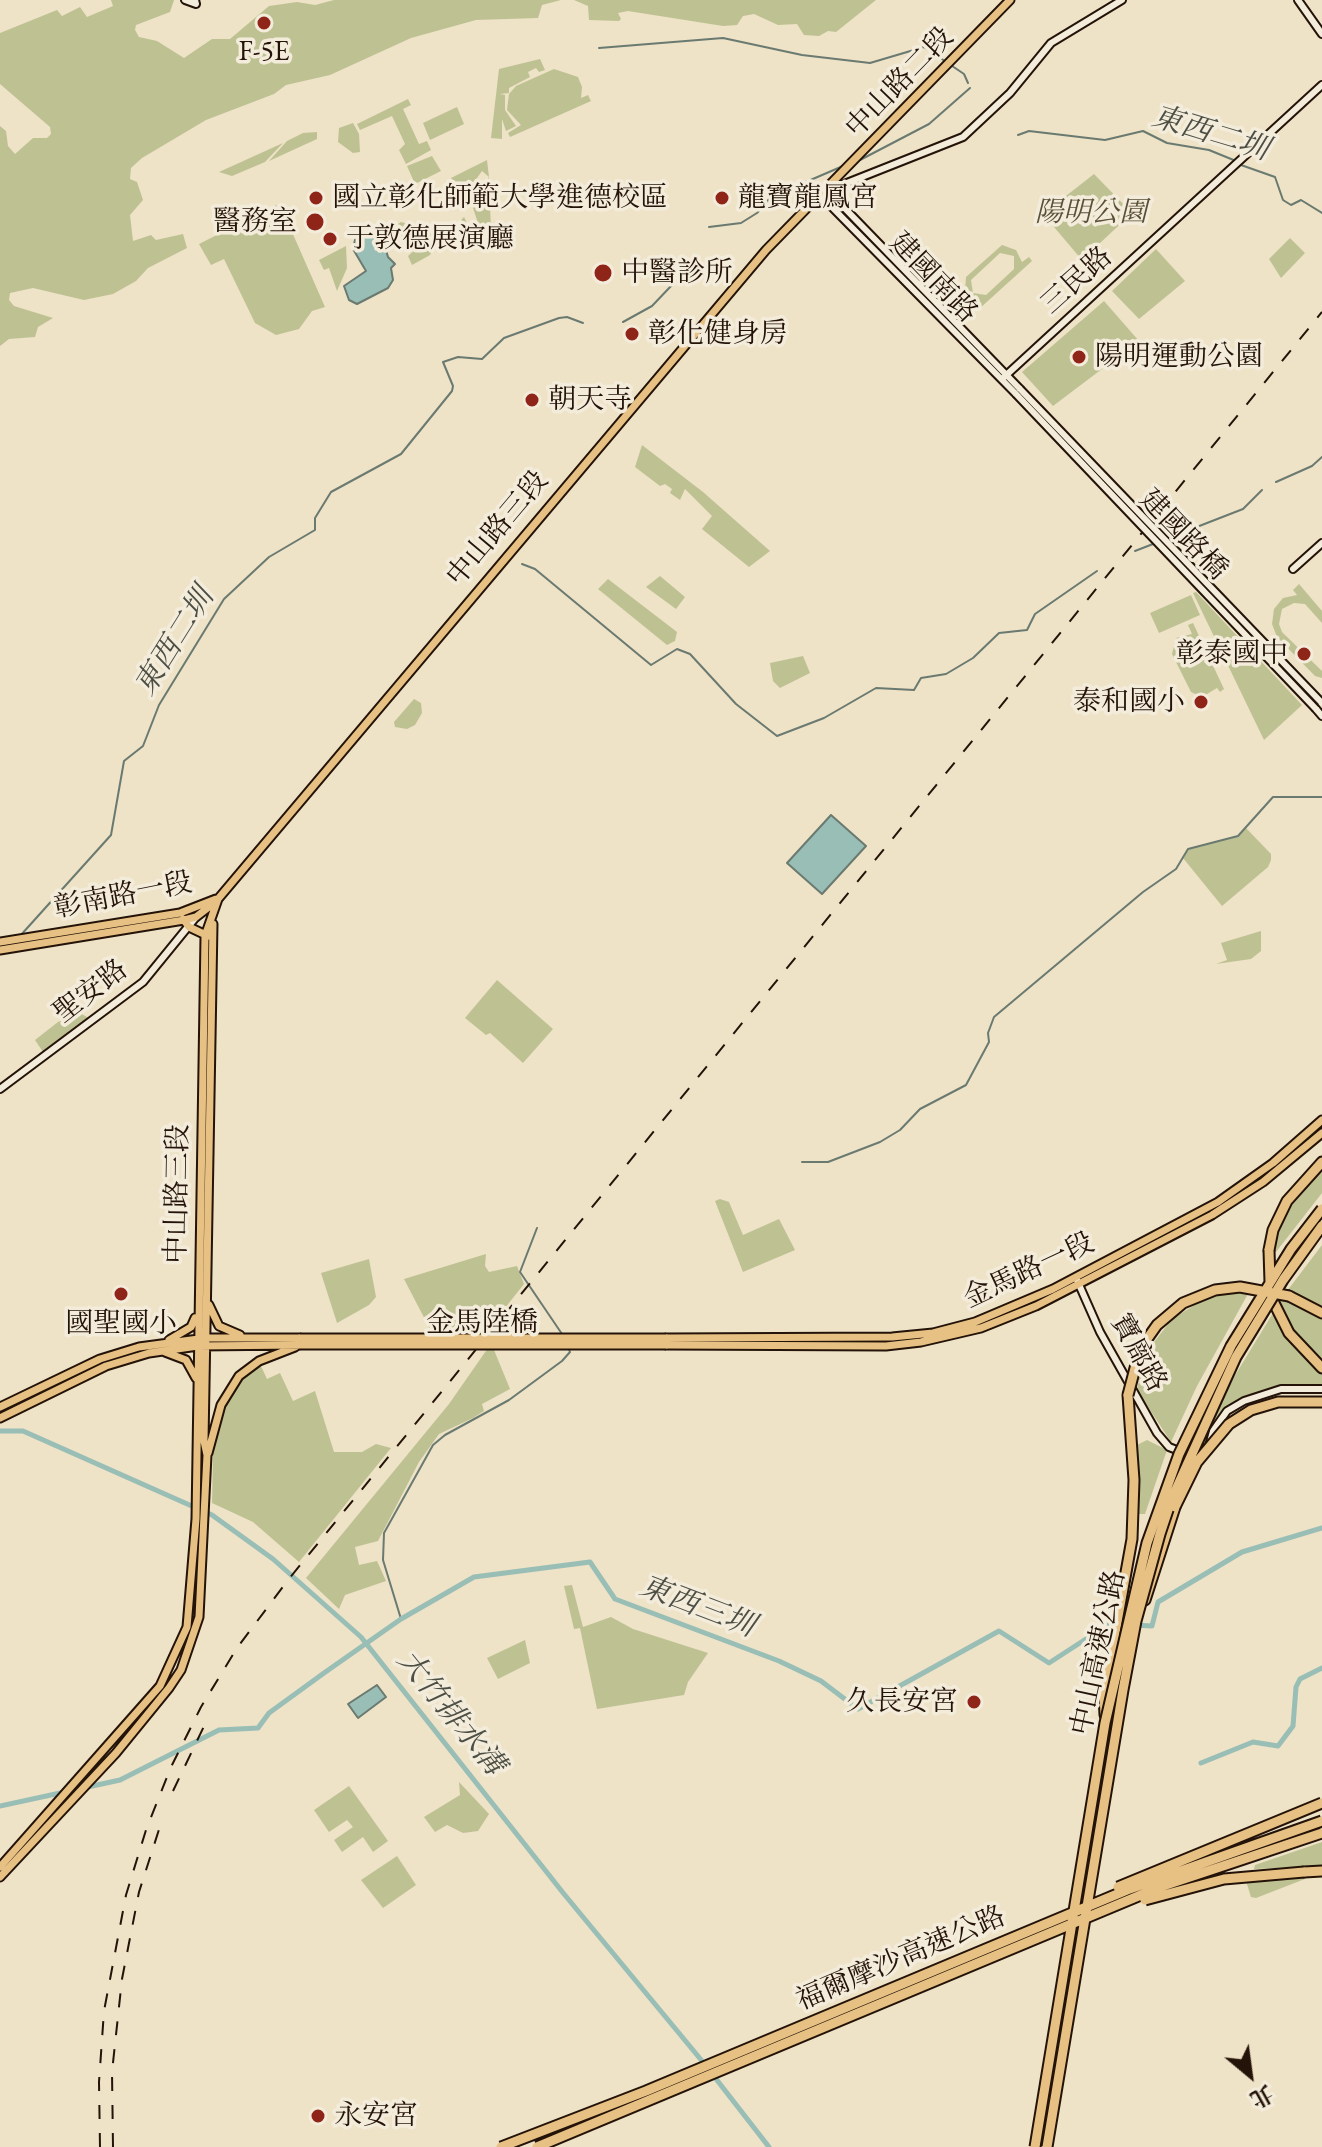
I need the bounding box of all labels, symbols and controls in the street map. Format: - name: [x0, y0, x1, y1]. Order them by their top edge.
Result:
- marker: F-5E: [255, 14, 273, 32]
- street label: 中山路二段: [839, 21, 961, 145]
- place label: F-5E: [238, 35, 290, 69]
- water label: 東西二圳: [1147, 99, 1273, 169]
- place label: 國立彰化師範大學進德校區: [332, 181, 668, 215]
- place label: 龍寶龍鳳宮: [738, 181, 878, 215]
- marker: 國立彰化師範大學進德校區: [307, 189, 325, 207]
- marker: 龍寶龍鳳宮: [713, 189, 731, 207]
- park label: 陽明公園: [1035, 196, 1147, 230]
- place label: 醫務室: [213, 205, 297, 239]
- marker: 醫務室: [304, 211, 326, 233]
- place label: 于敦德展演廳: [346, 222, 514, 256]
- street label: 建國南路: [882, 226, 984, 330]
- marker: 于敦德展演廳: [321, 230, 339, 248]
- street label: 三民路: [1035, 240, 1119, 322]
- place label: 中醫診所: [621, 256, 733, 290]
- marker: 中醫診所: [592, 262, 614, 284]
- place label: 彰化健身房: [648, 317, 788, 351]
- marker: 彰化健身房: [623, 325, 641, 343]
- place label: 陽明運動公園: [1095, 340, 1263, 374]
- marker: 陽明運動公園: [1070, 348, 1088, 366]
- place label: 朝天寺: [548, 383, 632, 417]
- marker: 朝天寺: [523, 391, 541, 409]
- street label: 中山路三段: [440, 465, 556, 593]
- street label: 建國路橋: [1132, 483, 1234, 587]
- water label: 東西二圳: [128, 582, 222, 702]
- place label: 彰泰國中: [1176, 637, 1288, 671]
- marker: 彰泰國中: [1295, 645, 1313, 663]
- place label: 泰和國小: [1073, 685, 1185, 719]
- marker: 泰和國小: [1192, 693, 1210, 711]
- street label: 彰南路一段: [51, 866, 195, 926]
- street label: 聖安路: [48, 953, 134, 1031]
- street label: 中山路三段: [160, 1124, 196, 1264]
- street label: 金馬路一段: [958, 1226, 1100, 1316]
- marker: 國聖國小: [112, 1285, 130, 1303]
- street label: 金馬陸橋: [426, 1306, 538, 1340]
- place label: 國聖國小: [65, 1307, 177, 1341]
- street label: 寶廍路: [1103, 1308, 1173, 1398]
- street label: 中山高速公路: [1065, 1567, 1133, 1739]
- water label: 東西三圳: [635, 1569, 759, 1645]
- water label: 大竹排水溝: [389, 1643, 511, 1783]
- place label: 久長安宮: [846, 1685, 958, 1719]
- marker: 久長安宮: [965, 1693, 983, 1711]
- street label: 福爾摩沙高速公路: [791, 1900, 1011, 2018]
- north arrow: [1210, 2035, 1290, 2115]
- text: 北: [1245, 2078, 1279, 2114]
- place label: 永安宮: [334, 2099, 418, 2133]
- marker: 永安宮: [309, 2107, 327, 2125]

